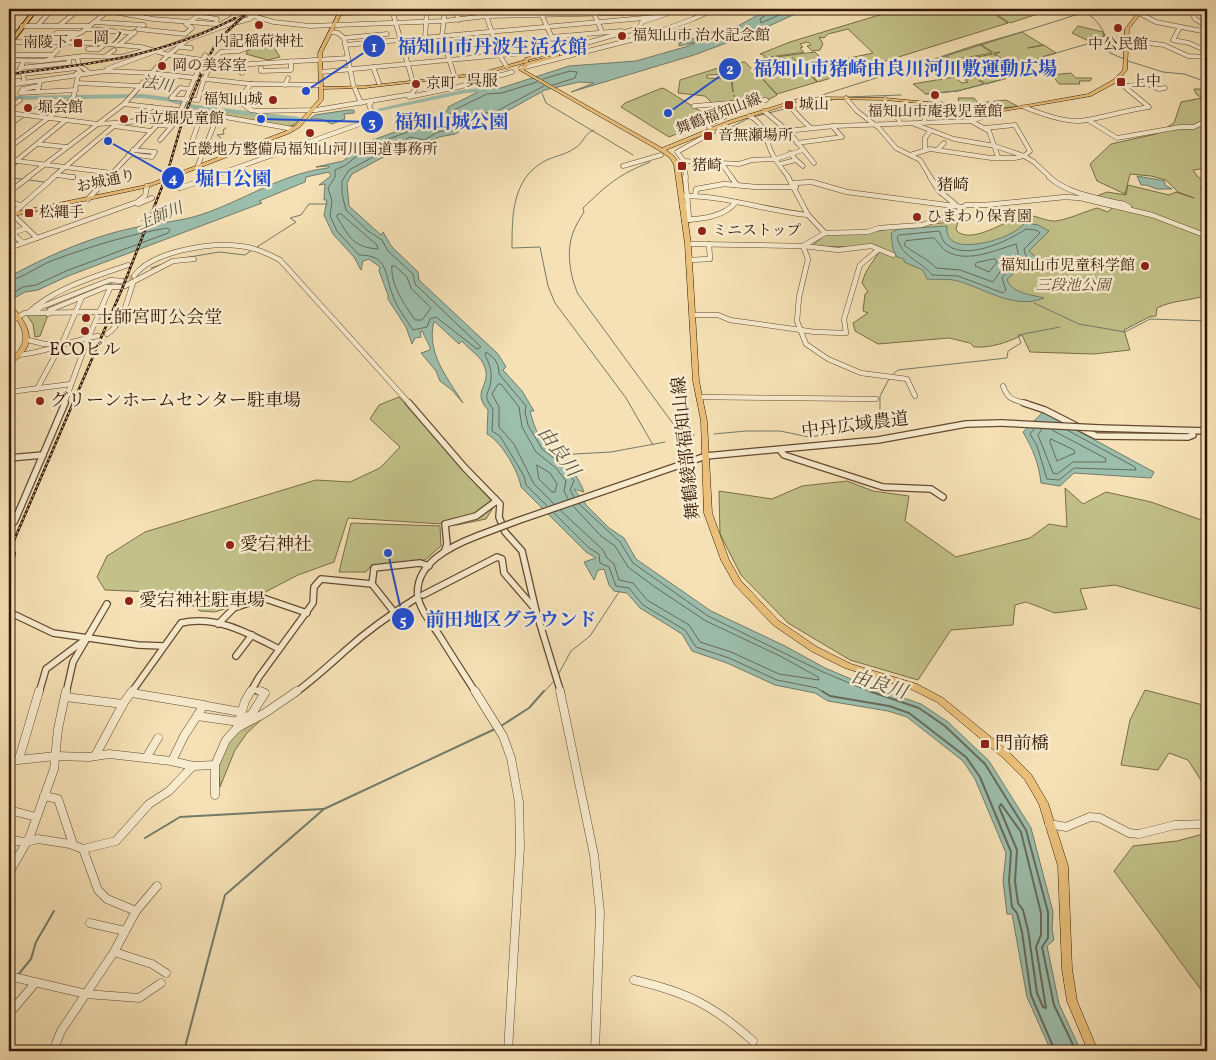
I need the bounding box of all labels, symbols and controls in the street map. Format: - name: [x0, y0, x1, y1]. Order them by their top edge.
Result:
- marker: 内記稲荷神社: [253, 19, 265, 31]
- marker: 中公民館: [1112, 22, 1124, 34]
- place label: 福知山市 治水記念館: [632, 26, 770, 47]
- district label: 岡ノ: [93, 28, 125, 50]
- callout: 福知山市丹波生活衣館: [362, 29, 597, 63]
- marker: 福知山市 治水記念館: [616, 30, 628, 42]
- place label: 内記稲荷神社: [214, 32, 304, 53]
- place label: 南陵下: [23, 33, 68, 54]
- text: 福知山市丹波生活衣館: [397, 35, 587, 61]
- place label: 中公民館: [1088, 35, 1148, 56]
- marker: 南陵下: [72, 37, 84, 49]
- text: 1: [371, 38, 377, 59]
- callout: 福知山市猪崎由良川河川敷運動広場: [718, 52, 1067, 86]
- place label: 岡の美容室: [172, 56, 247, 77]
- text: 福知山市猪崎由良川河川敷運動広場: [753, 57, 1057, 83]
- marker: 岡の美容室: [156, 60, 168, 72]
- text: 2: [726, 60, 734, 81]
- district label: 呉服: [466, 71, 498, 93]
- water label: 法川: [139, 72, 176, 99]
- place label: 上中: [1131, 72, 1161, 93]
- place label: 京町: [426, 74, 456, 95]
- marker: 上中: [1115, 76, 1127, 88]
- marker: 京町: [410, 78, 422, 90]
- street label: 舞鶴福知山線: [673, 89, 765, 141]
- marker: 福知山市庵我児童館: [929, 89, 941, 101]
- place label: 福知山城: [203, 90, 263, 111]
- marker: 福知山城: [267, 94, 279, 106]
- place label: 城山: [799, 95, 829, 116]
- place label: 堀会館: [38, 98, 83, 119]
- marker: 城山: [783, 99, 795, 111]
- marker: 堀会館: [22, 102, 34, 114]
- place label: 福知山市庵我児童館: [867, 102, 1003, 123]
- callout: 福知山城公園: [359, 105, 518, 139]
- place label: 市立堀児童館: [134, 109, 224, 130]
- text: 福知山城公園: [394, 110, 508, 136]
- marker: 市立堀児童館: [118, 113, 130, 125]
- text: 3: [368, 113, 376, 134]
- place label: 音無瀬場所: [718, 126, 793, 147]
- marker: 近畿地方整備局福知山河川国道事務所: [304, 127, 316, 139]
- marker: 音無瀬場所: [702, 130, 714, 142]
- place label: 近畿地方整備局福知山河川国道事務所: [182, 140, 438, 161]
- place label: 猪崎: [692, 156, 722, 177]
- marker: 猪崎: [676, 160, 688, 172]
- callout: 堀口公園: [160, 161, 281, 195]
- street label: お城通り: [74, 165, 138, 199]
- text: 堀口公園: [195, 167, 271, 193]
- text: 4: [168, 169, 178, 190]
- district label: 猪崎: [937, 175, 969, 197]
- water label: 土師川: [134, 197, 188, 236]
- place label: 松縄手: [39, 203, 84, 224]
- marker: 松縄手: [23, 207, 35, 219]
- place label: ひまわり保育園: [927, 207, 1032, 228]
- marker: ひまわり保育園: [911, 211, 923, 223]
- place label: ミニストップ: [712, 221, 802, 242]
- marker: ミニストップ: [696, 225, 708, 237]
- place label: 福知山市児童科学館: [1000, 256, 1135, 277]
- marker: 福知山市児童科学館: [1139, 260, 1151, 272]
- park label: 三段池公園: [1035, 276, 1113, 297]
- place label: 土師宮町公会堂: [96, 306, 222, 331]
- marker: 土師宮町公会堂: [80, 312, 92, 324]
- marker: ECOビル: [79, 325, 91, 337]
- place label: ECOビル: [49, 338, 121, 363]
- street label: 舞鶴綾部福知山線: [667, 375, 707, 521]
- place label: グリーンホームセンター駐車場: [50, 389, 301, 414]
- marker: グリーンホームセンター駐車場: [34, 395, 46, 407]
- street label: 中丹広域農道: [800, 407, 910, 445]
- water label: 由良川: [531, 421, 586, 484]
- place label: 愛宕神社: [240, 533, 312, 558]
- marker: 愛宕神社: [224, 539, 236, 551]
- place label: 愛宕神社駐車場: [139, 589, 265, 614]
- marker: 愛宕神社駐車場: [123, 595, 135, 607]
- callout: 前田地区グラウンド: [390, 602, 606, 636]
- text: 前田地区グラウンド: [425, 608, 597, 634]
- text: 5: [399, 611, 407, 632]
- water label: 由良川: [848, 664, 912, 707]
- place label: 門前橋: [995, 732, 1049, 757]
- marker: 門前橋: [979, 738, 991, 750]

